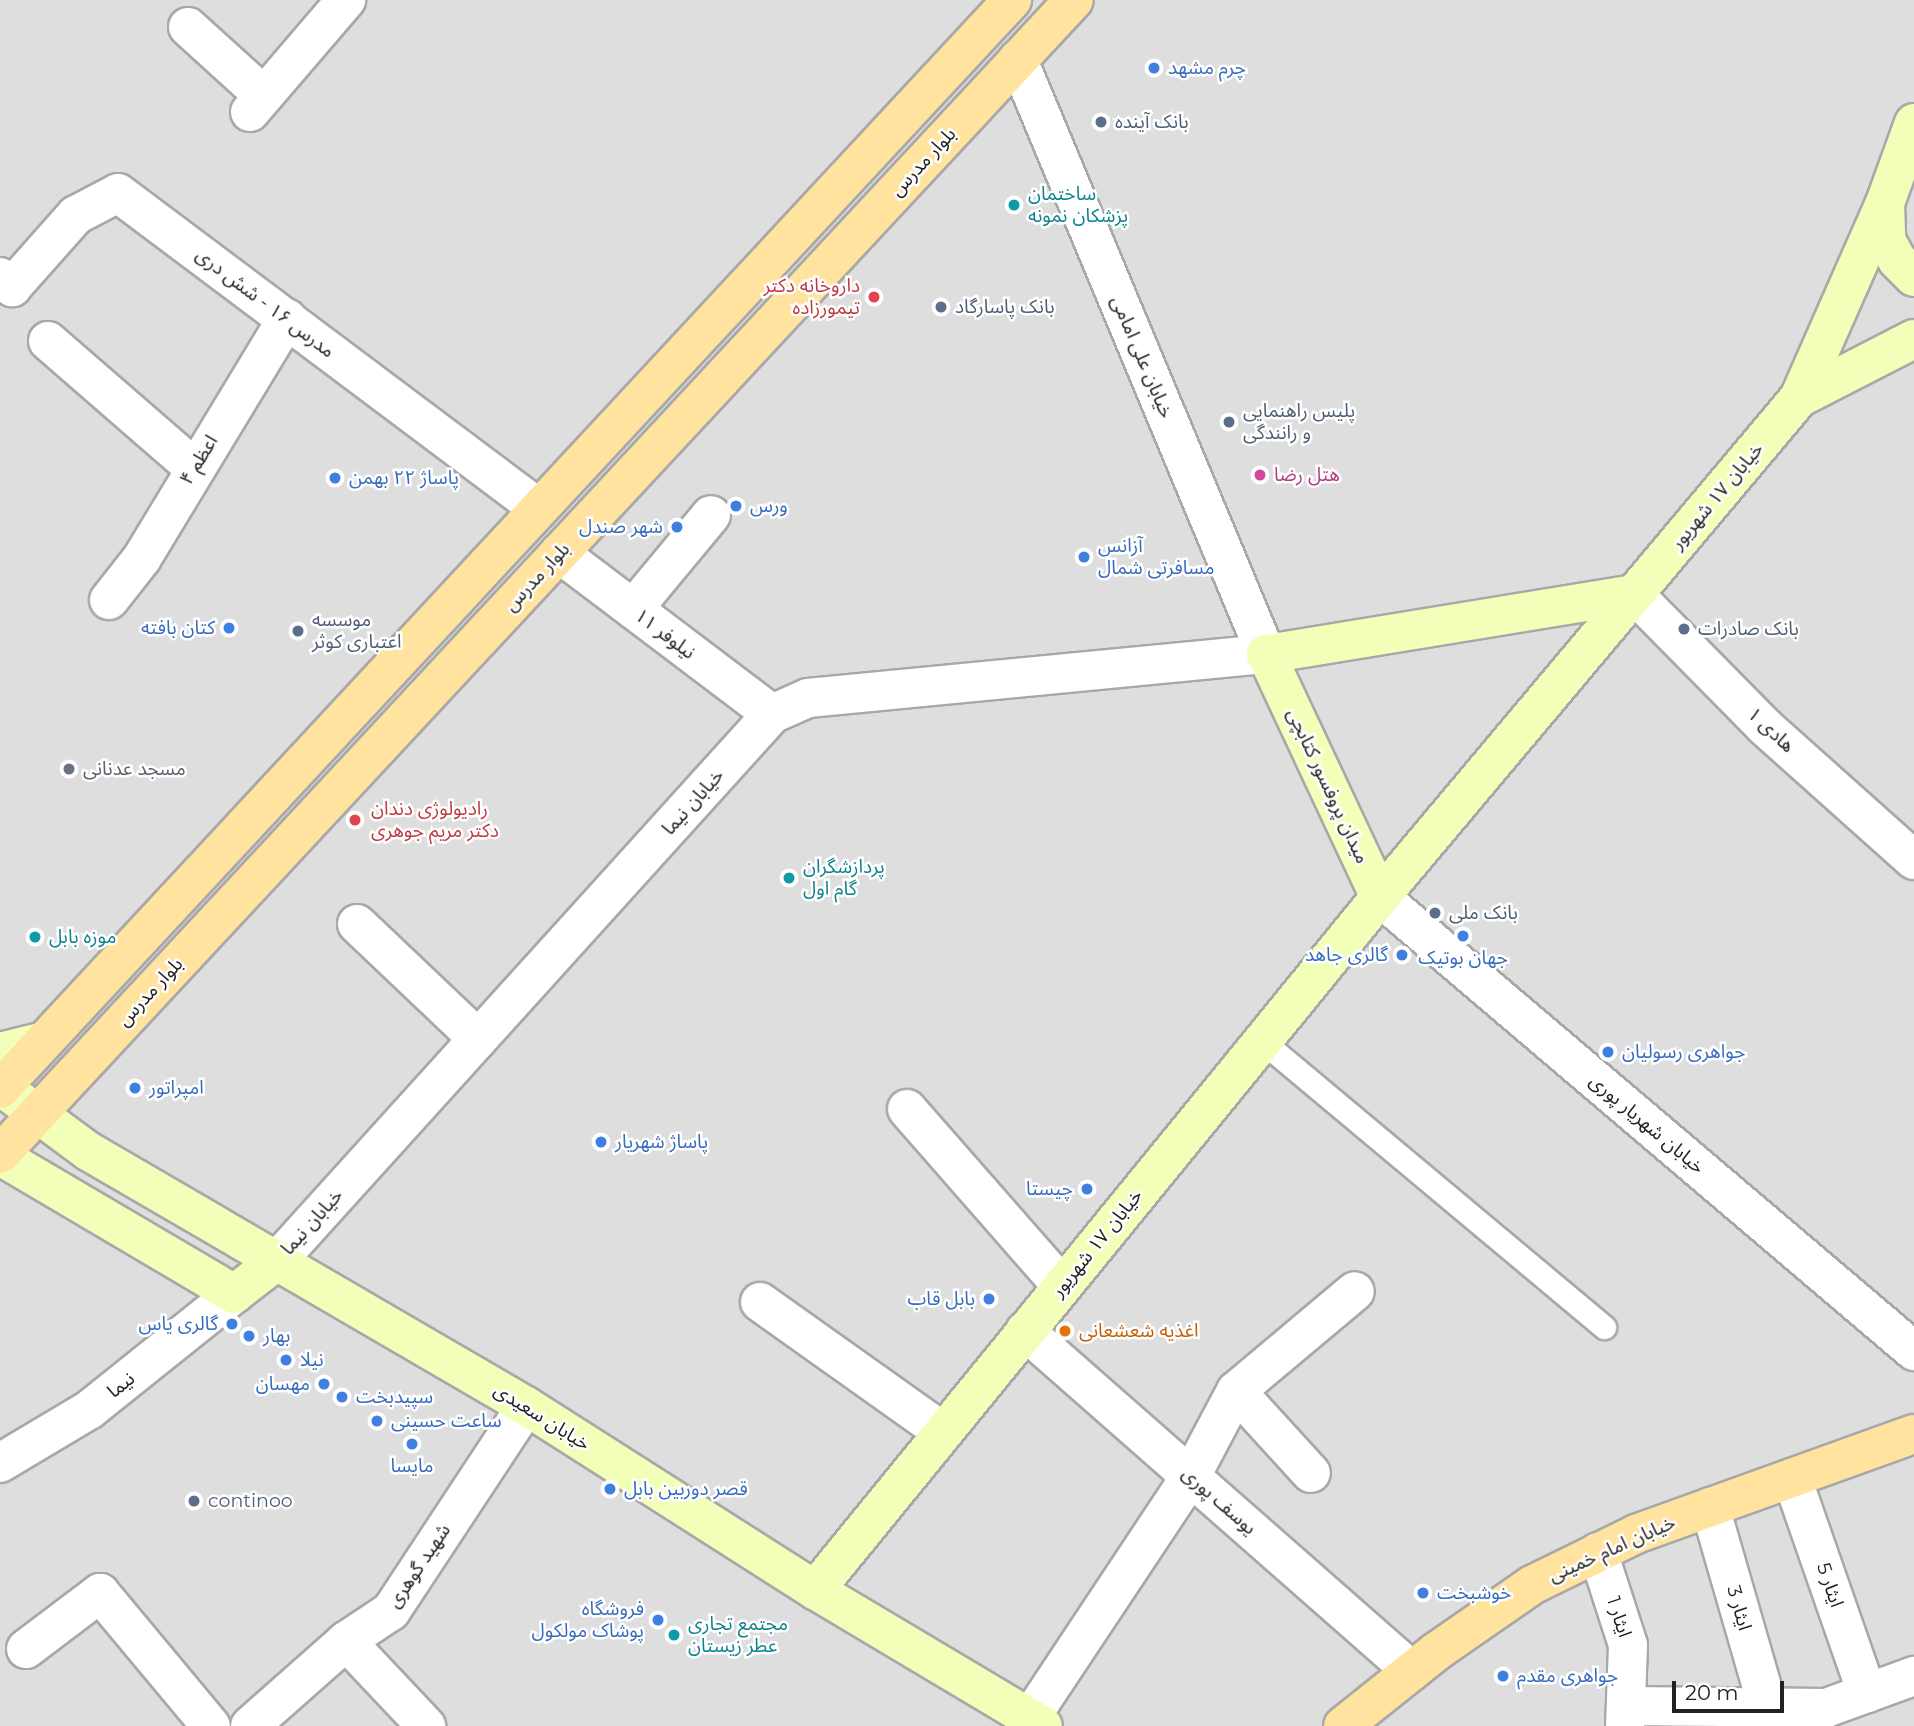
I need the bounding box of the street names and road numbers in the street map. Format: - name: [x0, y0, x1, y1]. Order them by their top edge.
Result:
- street label: بلوار مدرس: [885, 123, 961, 201]
- street label: مدرس ۱۶ - شش دری: [191, 243, 339, 363]
- street label: خیابان علی امامی: [1106, 292, 1178, 422]
- street label: اعظم ۴: [175, 431, 223, 489]
- street label: خیابان ۱۷ شهریور: [1666, 438, 1768, 554]
- street label: بلوار مدرس: [499, 538, 575, 616]
- street label: نیلوفر ۱۱: [630, 604, 700, 664]
- street label: هادی ۱: [1743, 703, 1799, 757]
- street label: میدان پروفسور کتابچی: [1282, 705, 1374, 867]
- street label: خیابان نیما: [657, 764, 729, 840]
- street label: بلوار مدرس: [112, 953, 188, 1031]
- street label: خیابان شهریار پوری: [1585, 1069, 1709, 1179]
- street label: خیابان نیما: [276, 1184, 348, 1260]
- street label: خیابان ۱۷ شهریور: [1047, 1184, 1147, 1302]
- street label: نیما: [103, 1367, 139, 1403]
- street label: خیابان سعیدی: [490, 1378, 594, 1456]
- street label: یوسف پوری: [1177, 1462, 1261, 1540]
- street label: خیابان امام خمینی: [1545, 1511, 1679, 1587]
- street label: شهید گوهری: [383, 1520, 455, 1612]
- street label: ایثار 5: [1812, 1560, 1848, 1610]
- street label: ایثار 3: [1722, 1583, 1756, 1633]
- street label: ایثار 1: [1602, 1594, 1636, 1640]

